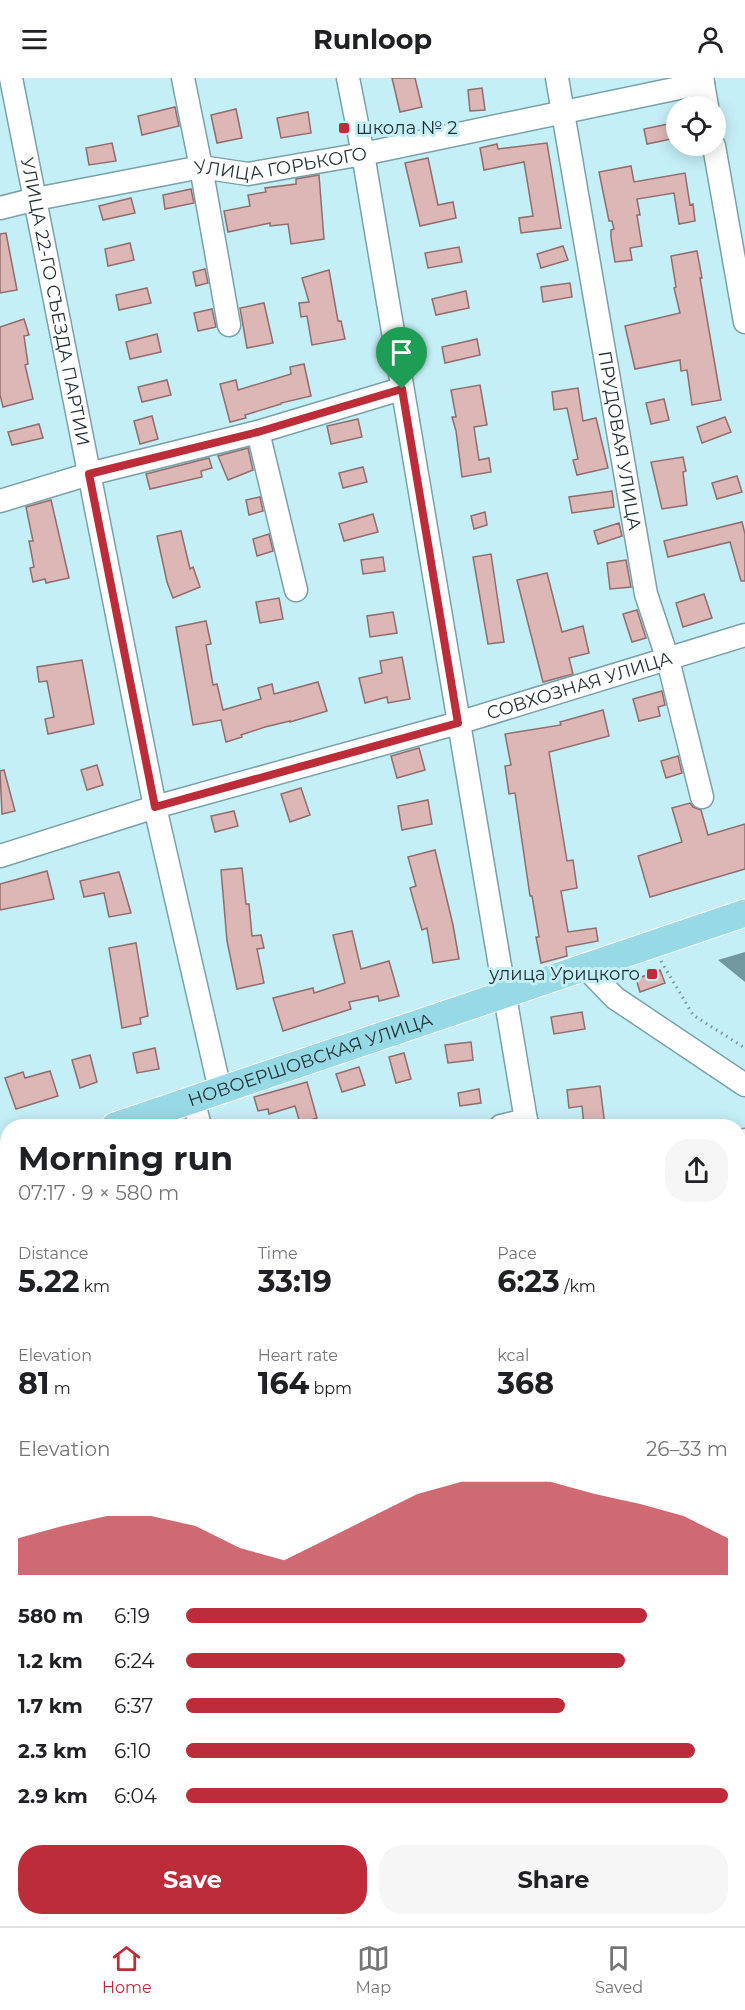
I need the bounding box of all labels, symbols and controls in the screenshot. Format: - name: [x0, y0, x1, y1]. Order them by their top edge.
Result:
- icon: menu: [18, 23, 51, 56]
- text: Runloop: [313, 23, 432, 56]
- icon: person: [694, 23, 727, 56]
- map controls: [666, 96, 726, 156]
- button: locate: [666, 96, 726, 156]
- place label: школа № 2: [356, 117, 457, 139]
- marker: школа № 2: [337, 121, 351, 135]
- street label: УЛИЦА ГОРЬКОГО: [193, 143, 369, 185]
- street label: УЛИЦА 22-ГО СЪЕЗДА ПАРТИИ: [16, 156, 94, 448]
- pin: [376, 327, 427, 389]
- icon: arrive: [385, 336, 418, 369]
- street label: ПРУДОВАЯ УЛИЦА: [593, 349, 646, 533]
- street label: СОВХОЗНАЯ УЛИЦА: [484, 647, 675, 725]
- place label: улица Урицкого: [488, 963, 640, 985]
- marker: улица Урицкого: [645, 967, 659, 981]
- street label: НОВОЕРШОВСКАЯ УЛИЦА: [185, 1008, 436, 1112]
- text: Morning run: [18, 1138, 233, 1178]
- button: share: [665, 1139, 728, 1202]
- text: 07:17 · 9 × 580 m: [18, 1181, 179, 1205]
- text: Distance: [18, 1244, 88, 1263]
- text: Time: [258, 1244, 298, 1263]
- text: Pace: [497, 1244, 537, 1263]
- text: 5.22: [18, 1263, 79, 1300]
- text: 33:19: [258, 1263, 332, 1300]
- text: 6:23: [497, 1263, 560, 1300]
- text: km: [79, 1277, 110, 1296]
- text: /km: [560, 1277, 596, 1296]
- text: Elevation: [18, 1346, 92, 1365]
- text: Heart rate: [258, 1346, 338, 1365]
- text: kcal: [497, 1346, 529, 1365]
- text: 81: [18, 1365, 50, 1402]
- text: 164: [258, 1365, 309, 1402]
- text: 368: [497, 1365, 554, 1402]
- text: m: [50, 1379, 71, 1398]
- text: bpm: [309, 1379, 352, 1398]
- text: Elevation: [18, 1437, 110, 1461]
- text: 26–33 m: [646, 1437, 728, 1461]
- text: 580 m: [18, 1604, 83, 1628]
- text: 6:19: [114, 1604, 150, 1628]
- text: 1.2 km: [18, 1649, 83, 1673]
- text: 6:24: [114, 1649, 155, 1673]
- text: 1.7 km: [18, 1694, 83, 1718]
- text: 6:37: [114, 1694, 153, 1718]
- text: 2.3 km: [18, 1739, 87, 1763]
- text: 6:10: [114, 1739, 151, 1763]
- text: 2.9 km: [18, 1784, 88, 1808]
- text: 6:04: [114, 1784, 157, 1808]
- button: Save: [18, 1845, 367, 1914]
- button: Share: [379, 1845, 728, 1914]
- tab: Home: [102, 1942, 152, 1997]
- tab: Map: [356, 1942, 391, 1997]
- tab: Saved: [595, 1942, 643, 1997]

